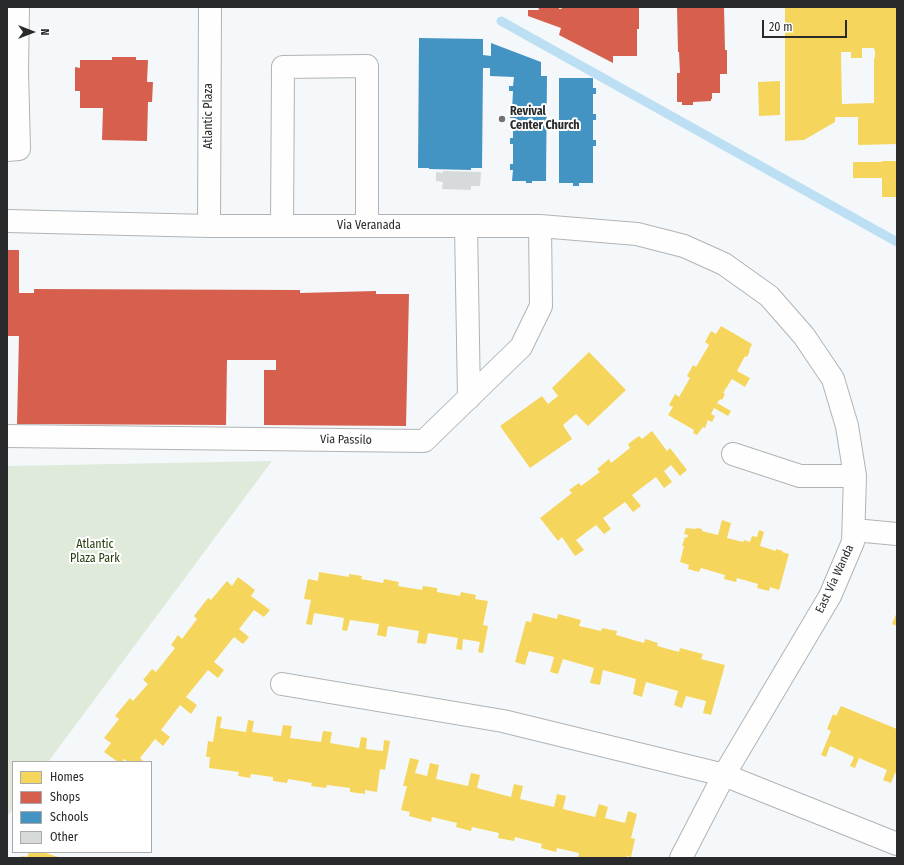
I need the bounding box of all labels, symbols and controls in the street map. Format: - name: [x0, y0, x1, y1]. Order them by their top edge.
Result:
- north arrow: [12, 12, 52, 52]
- scale bar: [764, 12, 849, 38]
- text: 20 m: [769, 20, 793, 34]
- text: N: [38, 29, 51, 35]
- street label: Atlantic Plaza: [202, 83, 216, 149]
- place label: Revival Center Church: [510, 105, 580, 133]
- marker: Revival Center Church: [497, 114, 507, 124]
- street label: Via Veranada: [337, 219, 401, 233]
- street label: Via Passilo: [320, 432, 372, 448]
- park label: Atlantic Plaza Park: [70, 538, 120, 566]
- street label: East Via Wanda: [813, 542, 857, 616]
- legend: [12, 761, 152, 853]
- text: Homes: [50, 770, 84, 784]
- text: Shops: [50, 790, 80, 804]
- text: Schools: [50, 810, 88, 824]
- text: Other: [50, 830, 78, 844]

